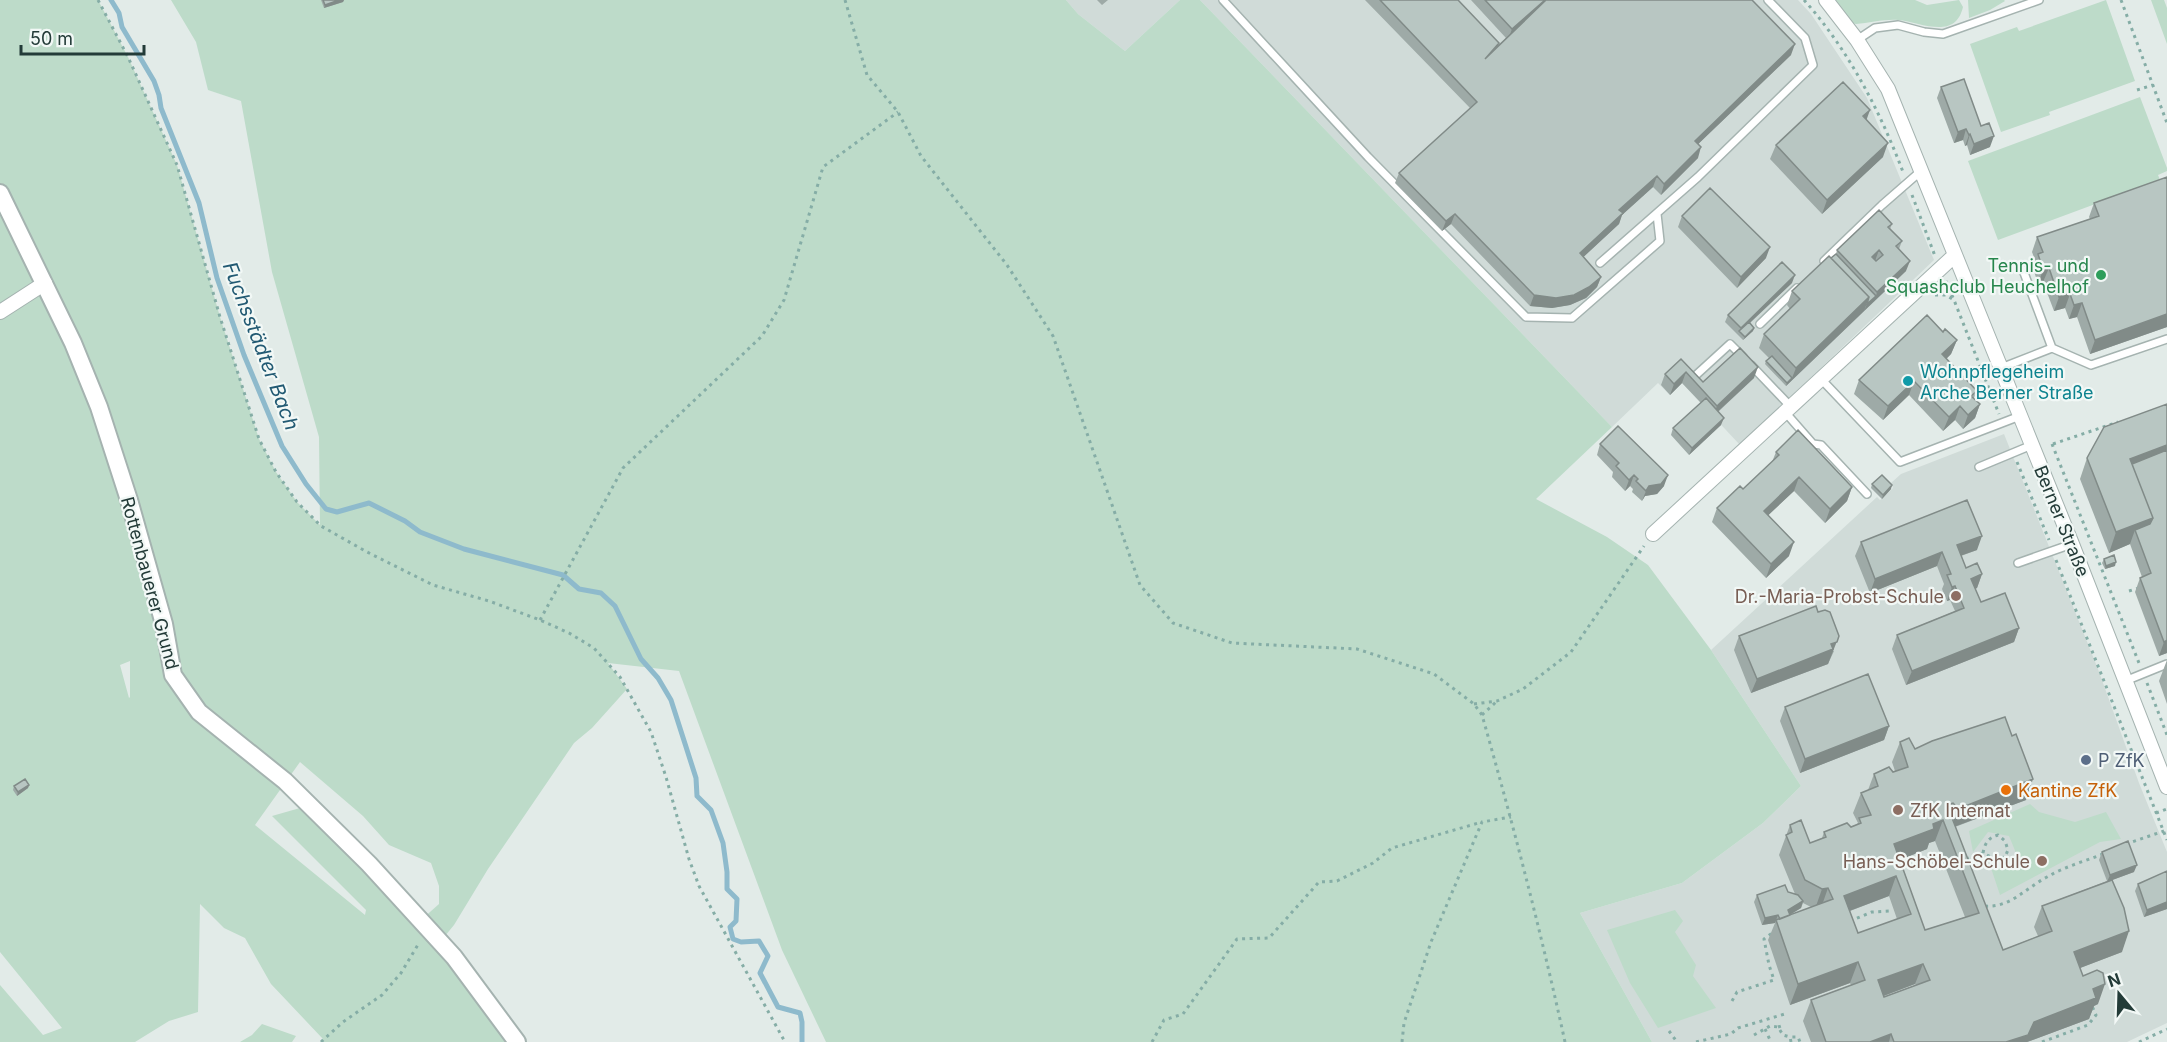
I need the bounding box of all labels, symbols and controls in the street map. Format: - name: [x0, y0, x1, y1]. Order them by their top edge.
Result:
- scale bar: [21, 18, 144, 56]
- text: 50 m: [30, 28, 73, 49]
- place label: Tennis- und Squashclub Heuchelhof: [1886, 255, 2089, 297]
- water label: Fuchsstädter Bach: [218, 258, 304, 434]
- marker: Tennis- und Squashclub Heuchelhof: [2094, 268, 2108, 282]
- place label: Wohnpflegeheim Arche Berner Straße: [1920, 361, 2094, 403]
- marker: Wohnpflegeheim Arche Berner Straße: [1901, 374, 1915, 388]
- street label: Berner Straße: [2030, 462, 2094, 580]
- street label: Rottenbauerer Grund: [117, 494, 183, 672]
- place label: Dr.-Maria-Probst-Schule: [1735, 586, 1944, 607]
- marker: Dr.-Maria-Probst-Schule: [1949, 589, 1963, 603]
- place label: P ZfK: [2098, 750, 2145, 771]
- marker: P ZfK: [2079, 753, 2093, 767]
- place label: Kantine ZfK: [2018, 780, 2117, 801]
- marker: Kantine ZfK: [1999, 783, 2013, 797]
- place label: ZfK Internat: [1910, 800, 2011, 821]
- marker: ZfK Internat: [1891, 803, 1905, 817]
- place label: Hans-Schöbel-Schule: [1843, 851, 2030, 872]
- marker: Hans-Schöbel-Schule: [2035, 854, 2049, 868]
- north arrow: [2089, 964, 2149, 1024]
- text: N: [2105, 968, 2123, 991]

